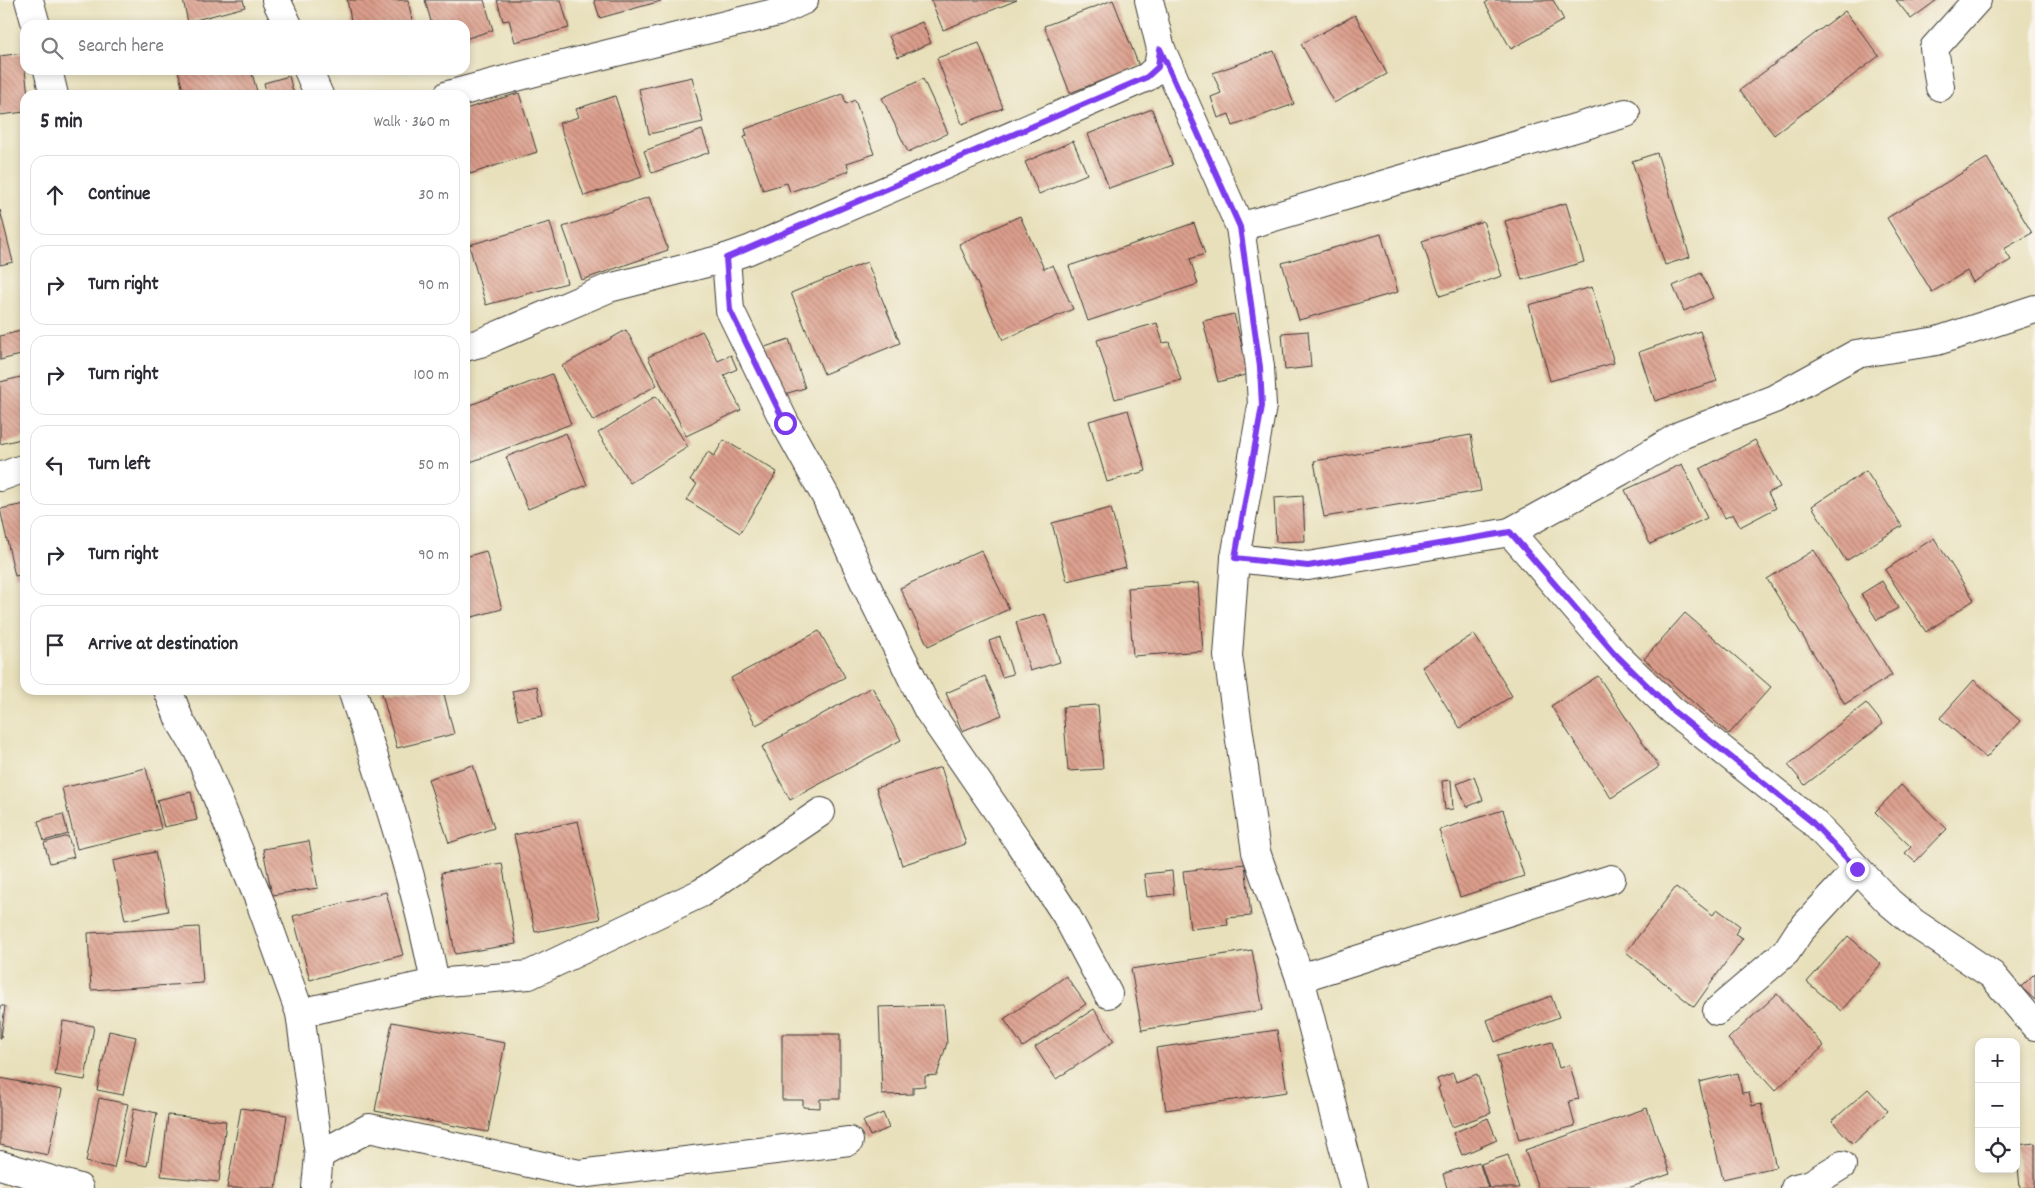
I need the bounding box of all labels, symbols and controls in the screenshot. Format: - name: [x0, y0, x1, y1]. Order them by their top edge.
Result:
- search box: [20, 20, 470, 75]
- icon: search: [38, 34, 66, 62]
- text: Search here: [78, 34, 164, 61]
- text: 5 min: [40, 108, 83, 138]
- text: Walk · 360 m: [374, 111, 450, 134]
- icon: ahead: [41, 181, 69, 209]
- text: Continue: [88, 182, 150, 209]
- text: 30 m: [419, 184, 449, 207]
- icon: right: [41, 271, 69, 299]
- text: Turn right: [88, 272, 159, 299]
- text: 90 m: [418, 274, 449, 297]
- icon: right: [41, 361, 69, 389]
- text: Turn right: [88, 362, 159, 389]
- text: 100 m: [413, 364, 449, 387]
- route start: [774, 412, 797, 435]
- icon: left: [41, 451, 69, 479]
- text: Turn left: [88, 452, 151, 479]
- text: 50 m: [418, 454, 449, 477]
- icon: right: [41, 541, 69, 569]
- text: Turn right: [88, 542, 159, 569]
- text: 90 m: [418, 544, 449, 567]
- icon: arrive: [41, 631, 69, 659]
- text: Arrive at destination: [88, 632, 238, 659]
- route end: [1846, 858, 1869, 881]
- map controls: [1975, 1038, 2020, 1173]
- button: +: [1975, 1038, 2020, 1083]
- button: −: [1975, 1083, 2020, 1128]
- button: locate: [1975, 1128, 2020, 1173]

